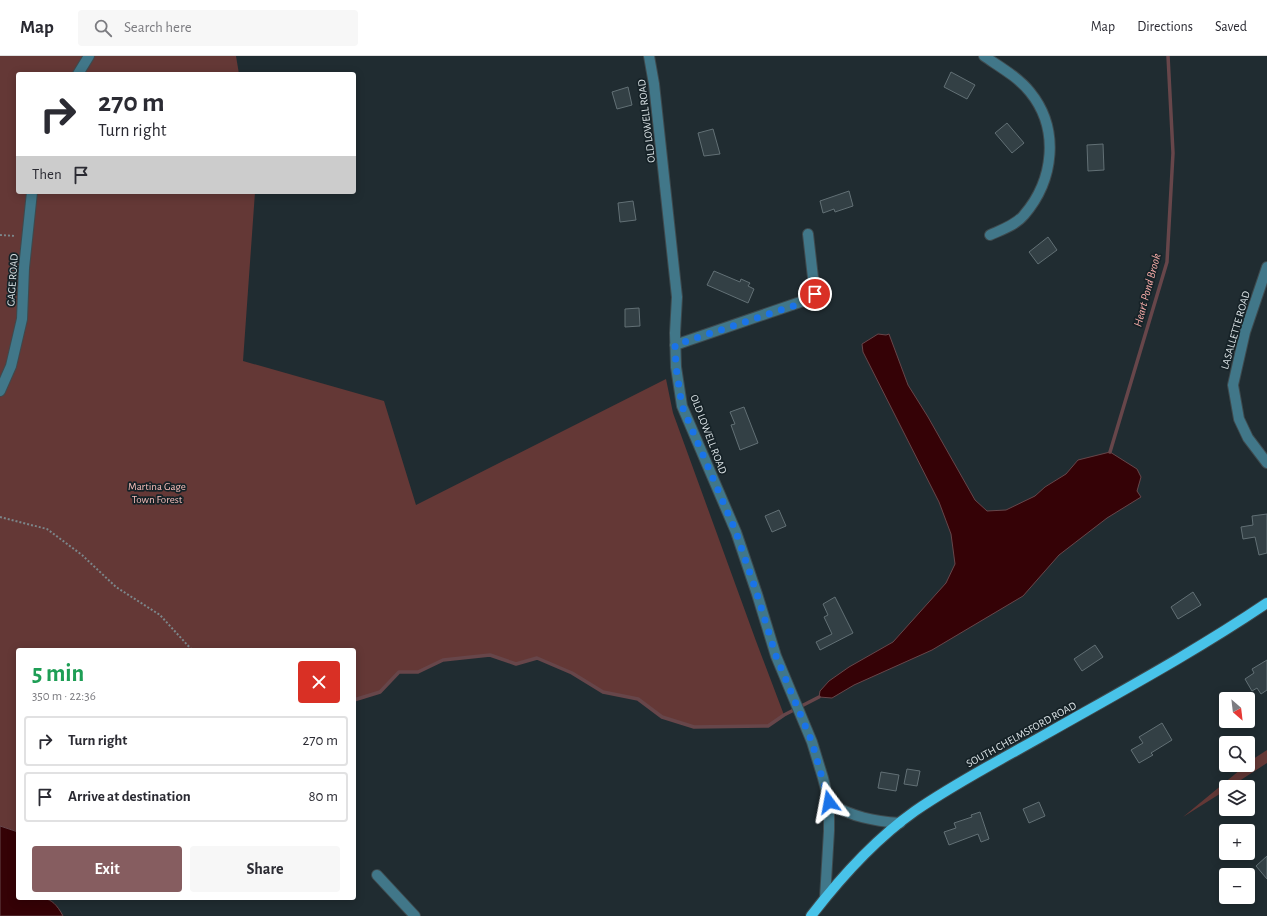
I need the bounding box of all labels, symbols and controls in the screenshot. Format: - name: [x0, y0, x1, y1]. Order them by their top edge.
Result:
- search box: [78, 10, 358, 46]
- icon: search: [92, 17, 114, 39]
- text: Map: [20, 18, 54, 37]
- text: Search here: [124, 20, 192, 35]
- text: Map: [1091, 20, 1115, 34]
- text: Directions: [1137, 20, 1193, 34]
- text: Saved: [1215, 20, 1247, 34]
- street label: OLD LOWELL ROAD: [636, 79, 657, 163]
- icon: right: [32, 88, 84, 140]
- text: 270 m: [98, 89, 165, 117]
- text: Turn right: [98, 122, 167, 140]
- icon: arrive: [70, 164, 92, 186]
- text: Then: [32, 167, 62, 182]
- water label: Heart Pond Brook: [1131, 252, 1163, 328]
- street label: GAGE ROAD: [5, 253, 20, 307]
- pin: [798, 277, 832, 311]
- icon: arrive: [804, 283, 826, 305]
- street label: LASALLETTE ROAD: [1219, 290, 1252, 371]
- street label: OLD LOWELL ROAD: [688, 393, 729, 475]
- park label: Martina Gage Town Forest: [128, 481, 186, 505]
- button: close: [298, 661, 340, 703]
- text: 5 min: [32, 662, 84, 686]
- text: 350 m · 22:36: [32, 690, 96, 703]
- north arrow: [1219, 692, 1255, 728]
- map controls: [1219, 692, 1255, 904]
- street label: SOUTH CHELMSFORD ROAD: [964, 700, 1078, 769]
- icon: right: [34, 730, 56, 752]
- text: Turn right: [68, 733, 127, 748]
- text: 270 m: [303, 733, 338, 748]
- button: search: [1219, 736, 1255, 772]
- button: layers: [1219, 780, 1255, 816]
- position arrow: [808, 781, 850, 823]
- icon: arrive: [34, 786, 56, 808]
- text: Arrive at destination: [68, 789, 191, 804]
- text: 80 m: [308, 789, 338, 804]
- button: +: [1219, 824, 1255, 860]
- button: Exit: [32, 846, 182, 892]
- button: Share: [190, 846, 340, 892]
- button: −: [1219, 868, 1255, 904]

